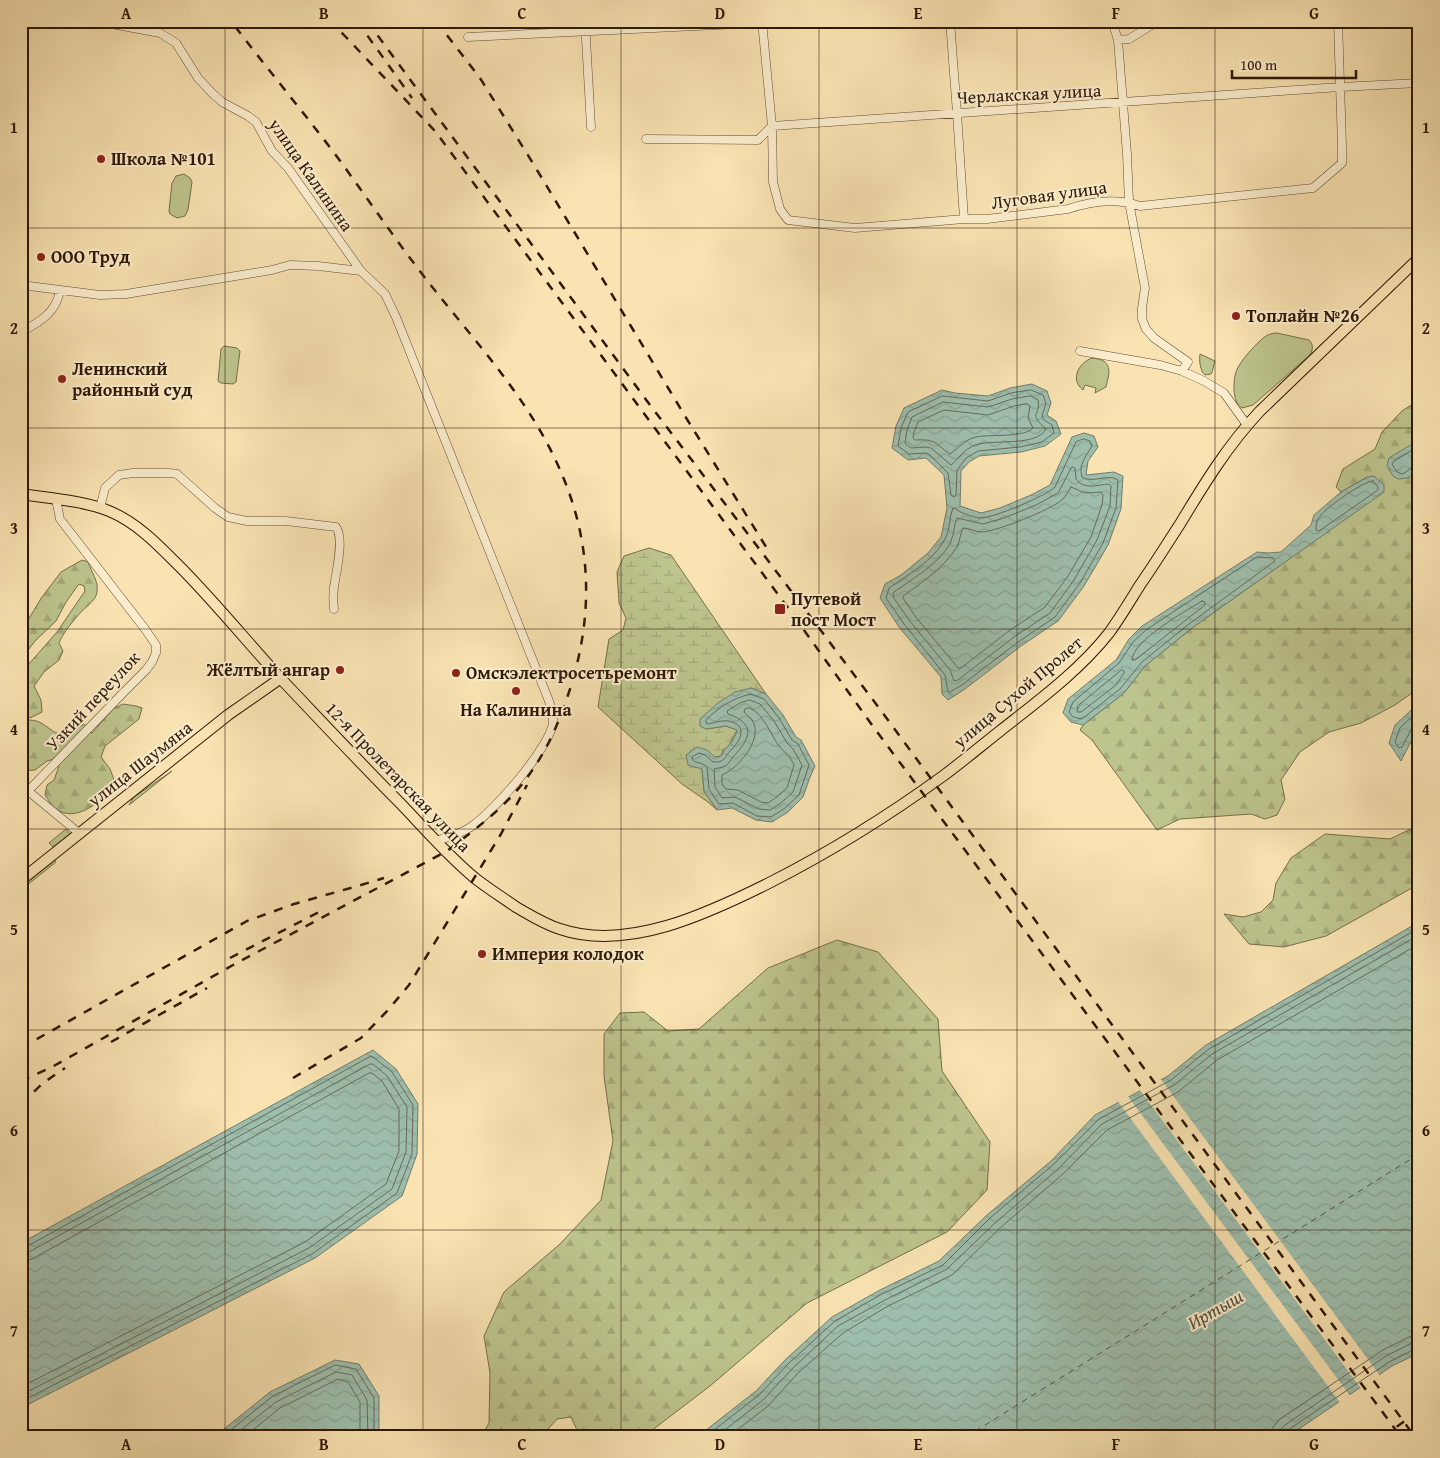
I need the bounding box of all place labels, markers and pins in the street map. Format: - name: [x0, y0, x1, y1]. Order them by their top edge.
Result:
- place label: Школа №101: [111, 145, 216, 172]
- marker: Школа №101: [95, 153, 107, 165]
- place label: ООО Труд: [51, 243, 130, 270]
- marker: ООО Труд: [35, 251, 47, 263]
- place label: Топлайн №26: [1246, 302, 1359, 329]
- marker: Топлайн №26: [1230, 310, 1242, 322]
- place label: Ленинский районный суд: [72, 355, 192, 403]
- marker: Ленинский районный суд: [56, 373, 68, 385]
- place label: Путевой пост Мост: [791, 585, 876, 633]
- marker: Путевой пост Мост: [773, 602, 787, 616]
- place label: Жёлтый ангар: [206, 656, 330, 683]
- place label: Омскэлектросетьремонт: [466, 659, 677, 686]
- marker: Жёлтый ангар: [334, 664, 346, 676]
- marker: Омскэлектросетьремонт: [450, 667, 462, 679]
- marker: На Калинина: [510, 685, 522, 697]
- place label: На Калинина: [460, 696, 572, 723]
- place label: Империя колодок: [492, 940, 645, 967]
- marker: Империя колодок: [476, 948, 488, 960]

